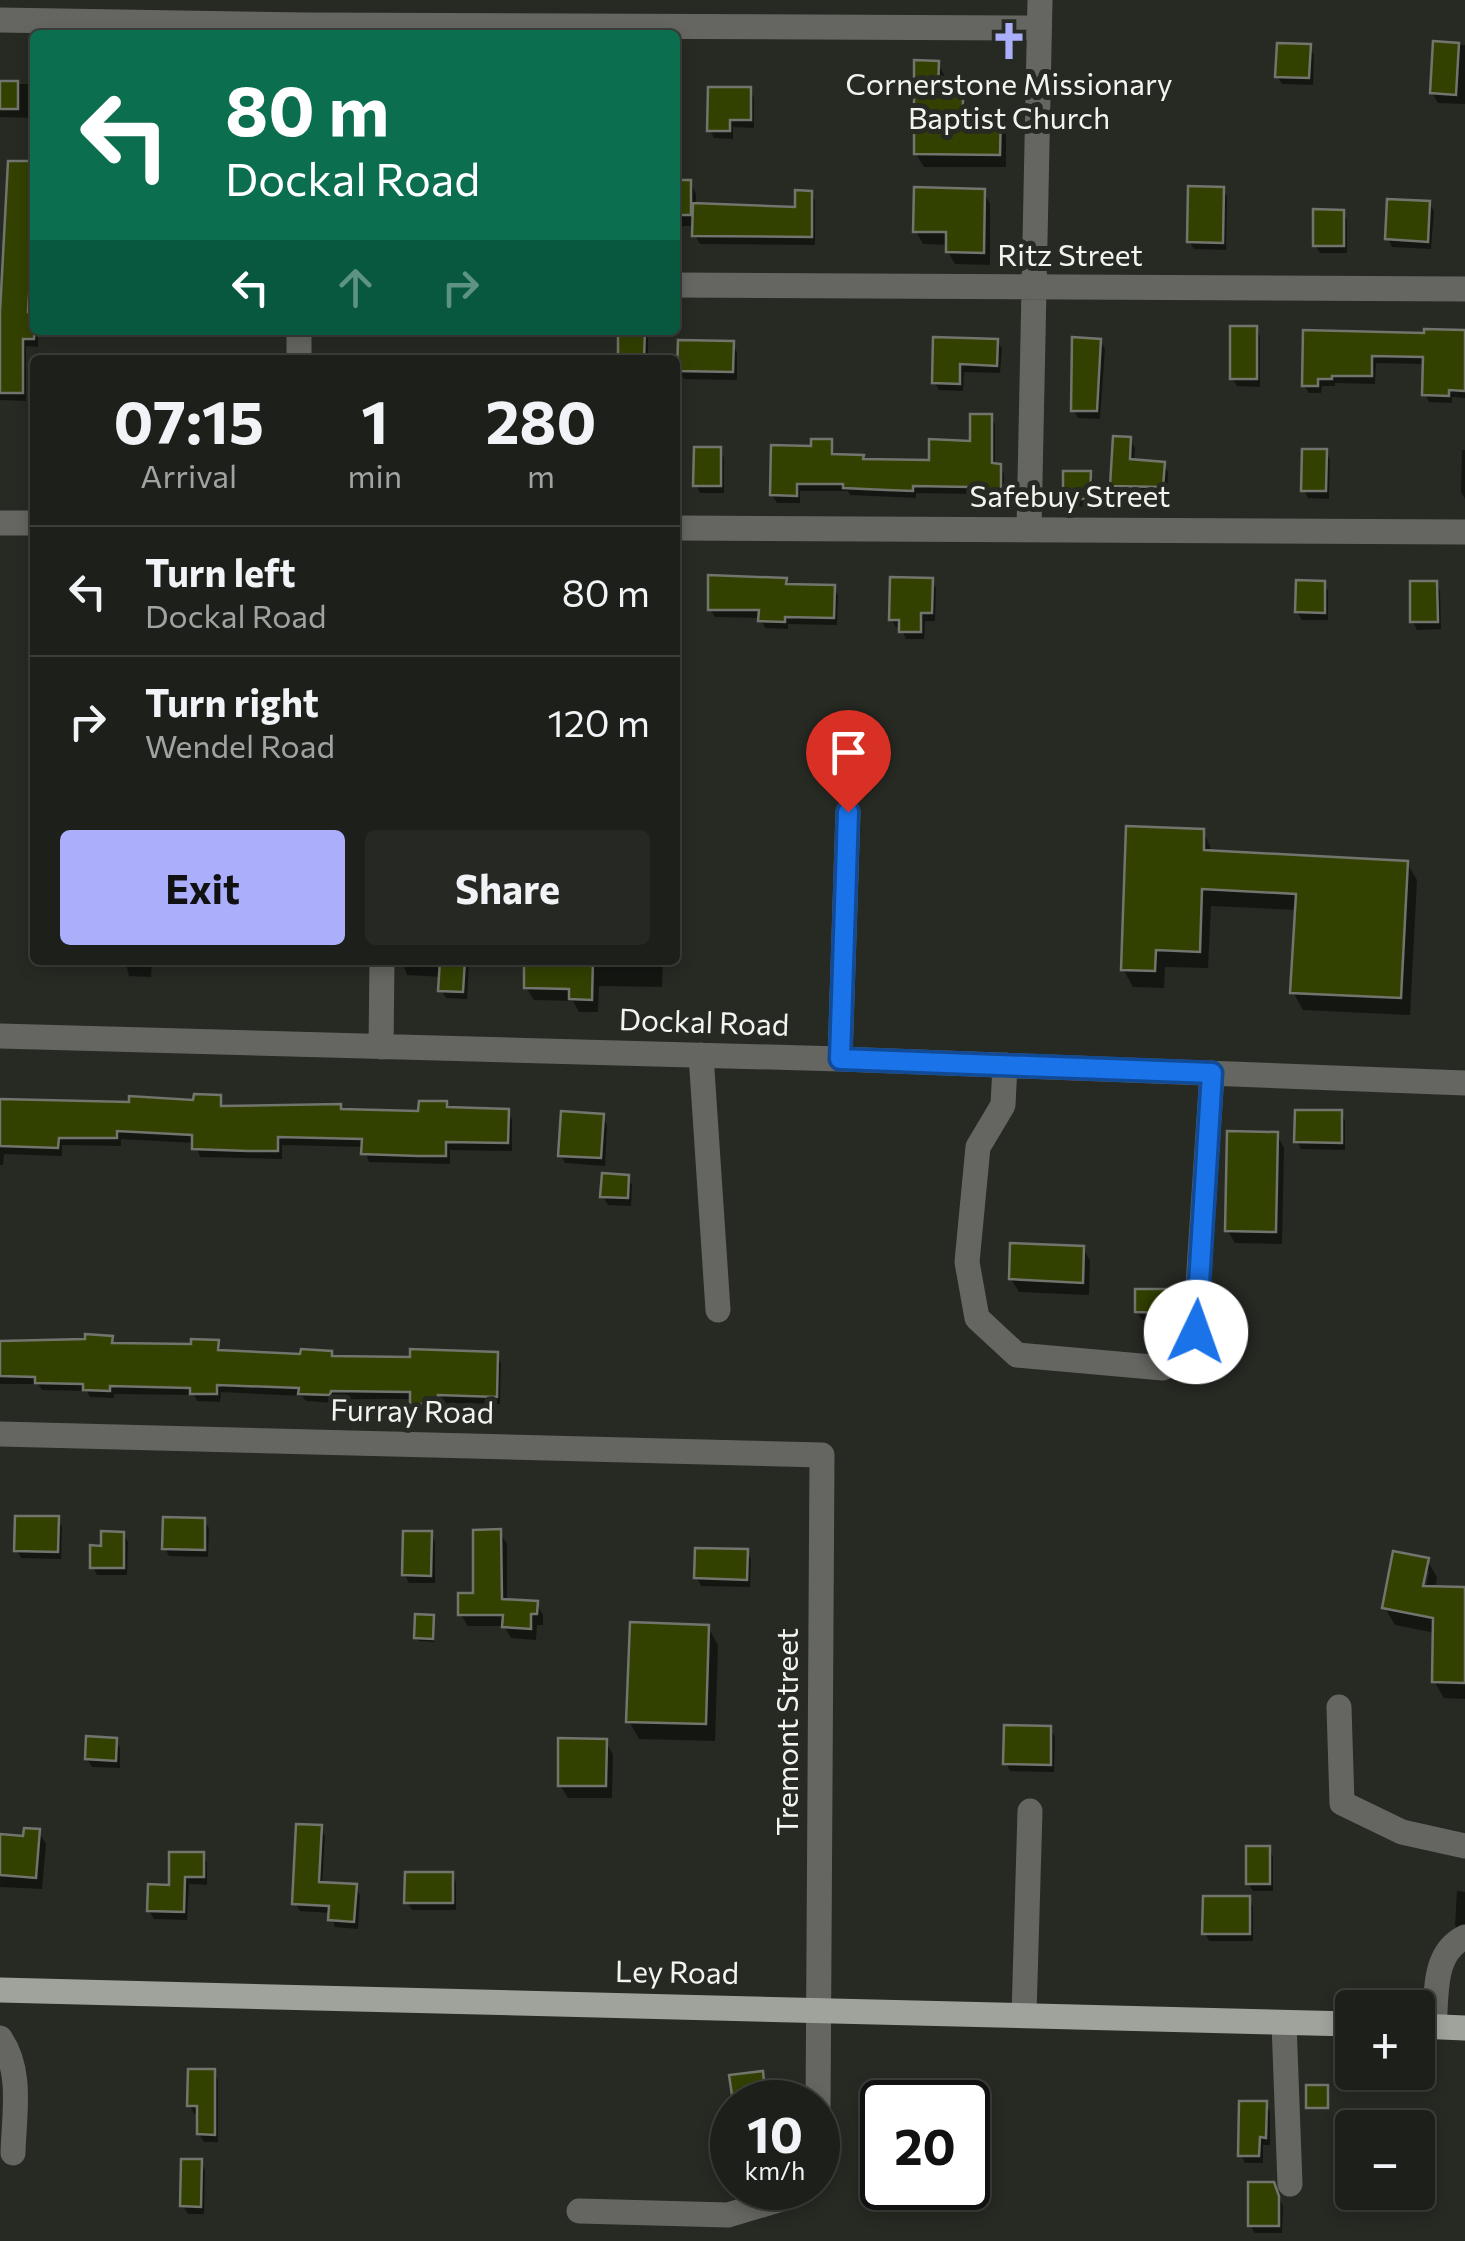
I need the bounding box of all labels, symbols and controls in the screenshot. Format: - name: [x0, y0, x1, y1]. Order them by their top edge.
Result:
- church icon: Cornerstone Missionary Baptist Church: [988, 20, 1030, 62]
- place label: Cornerstone Missionary Baptist Church: [846, 64, 1173, 135]
- text: 80 m: [225, 65, 389, 150]
- icon: left: [60, 70, 190, 200]
- text: Dockal Road: [225, 150, 480, 205]
- street label: Ritz Street: [997, 235, 1143, 272]
- icon: left: [223, 260, 278, 315]
- icon: ahead: [328, 260, 383, 315]
- icon: right: [433, 260, 488, 315]
- text: 07:15: [114, 383, 264, 456]
- text: 1: [361, 383, 388, 456]
- text: 280: [486, 383, 596, 456]
- text: Arrival: [140, 455, 237, 495]
- text: min: [348, 455, 402, 495]
- text: m: [527, 455, 555, 495]
- street label: Safebuy Street: [970, 476, 1170, 513]
- text: Turn left: [145, 548, 296, 595]
- icon: left: [60, 564, 115, 619]
- text: 80 m: [562, 568, 650, 615]
- text: Dockal Road: [145, 595, 327, 635]
- text: Turn right: [145, 678, 319, 725]
- icon: right: [60, 694, 115, 749]
- text: 120 m: [548, 698, 650, 745]
- pin: [806, 710, 891, 813]
- text: Wendel Road: [145, 725, 335, 765]
- icon: arrive: [821, 725, 876, 780]
- button: Exit: [60, 830, 345, 945]
- button: Share: [365, 830, 650, 945]
- street label: Dockal Road: [618, 999, 790, 1042]
- position arrow: [1144, 1280, 1248, 1384]
- street label: Furray Road: [330, 1390, 494, 1429]
- street label: Tremont Street: [767, 1628, 804, 1836]
- street label: Ley Road: [615, 1951, 739, 1990]
- map controls: [1335, 1990, 1435, 2210]
- button: +: [1335, 1990, 1435, 2090]
- speed limit sign: 20: [860, 2080, 990, 2210]
- text: 10: [747, 2102, 803, 2163]
- button: −: [1335, 2110, 1435, 2210]
- text: km/h: [745, 2155, 805, 2185]

